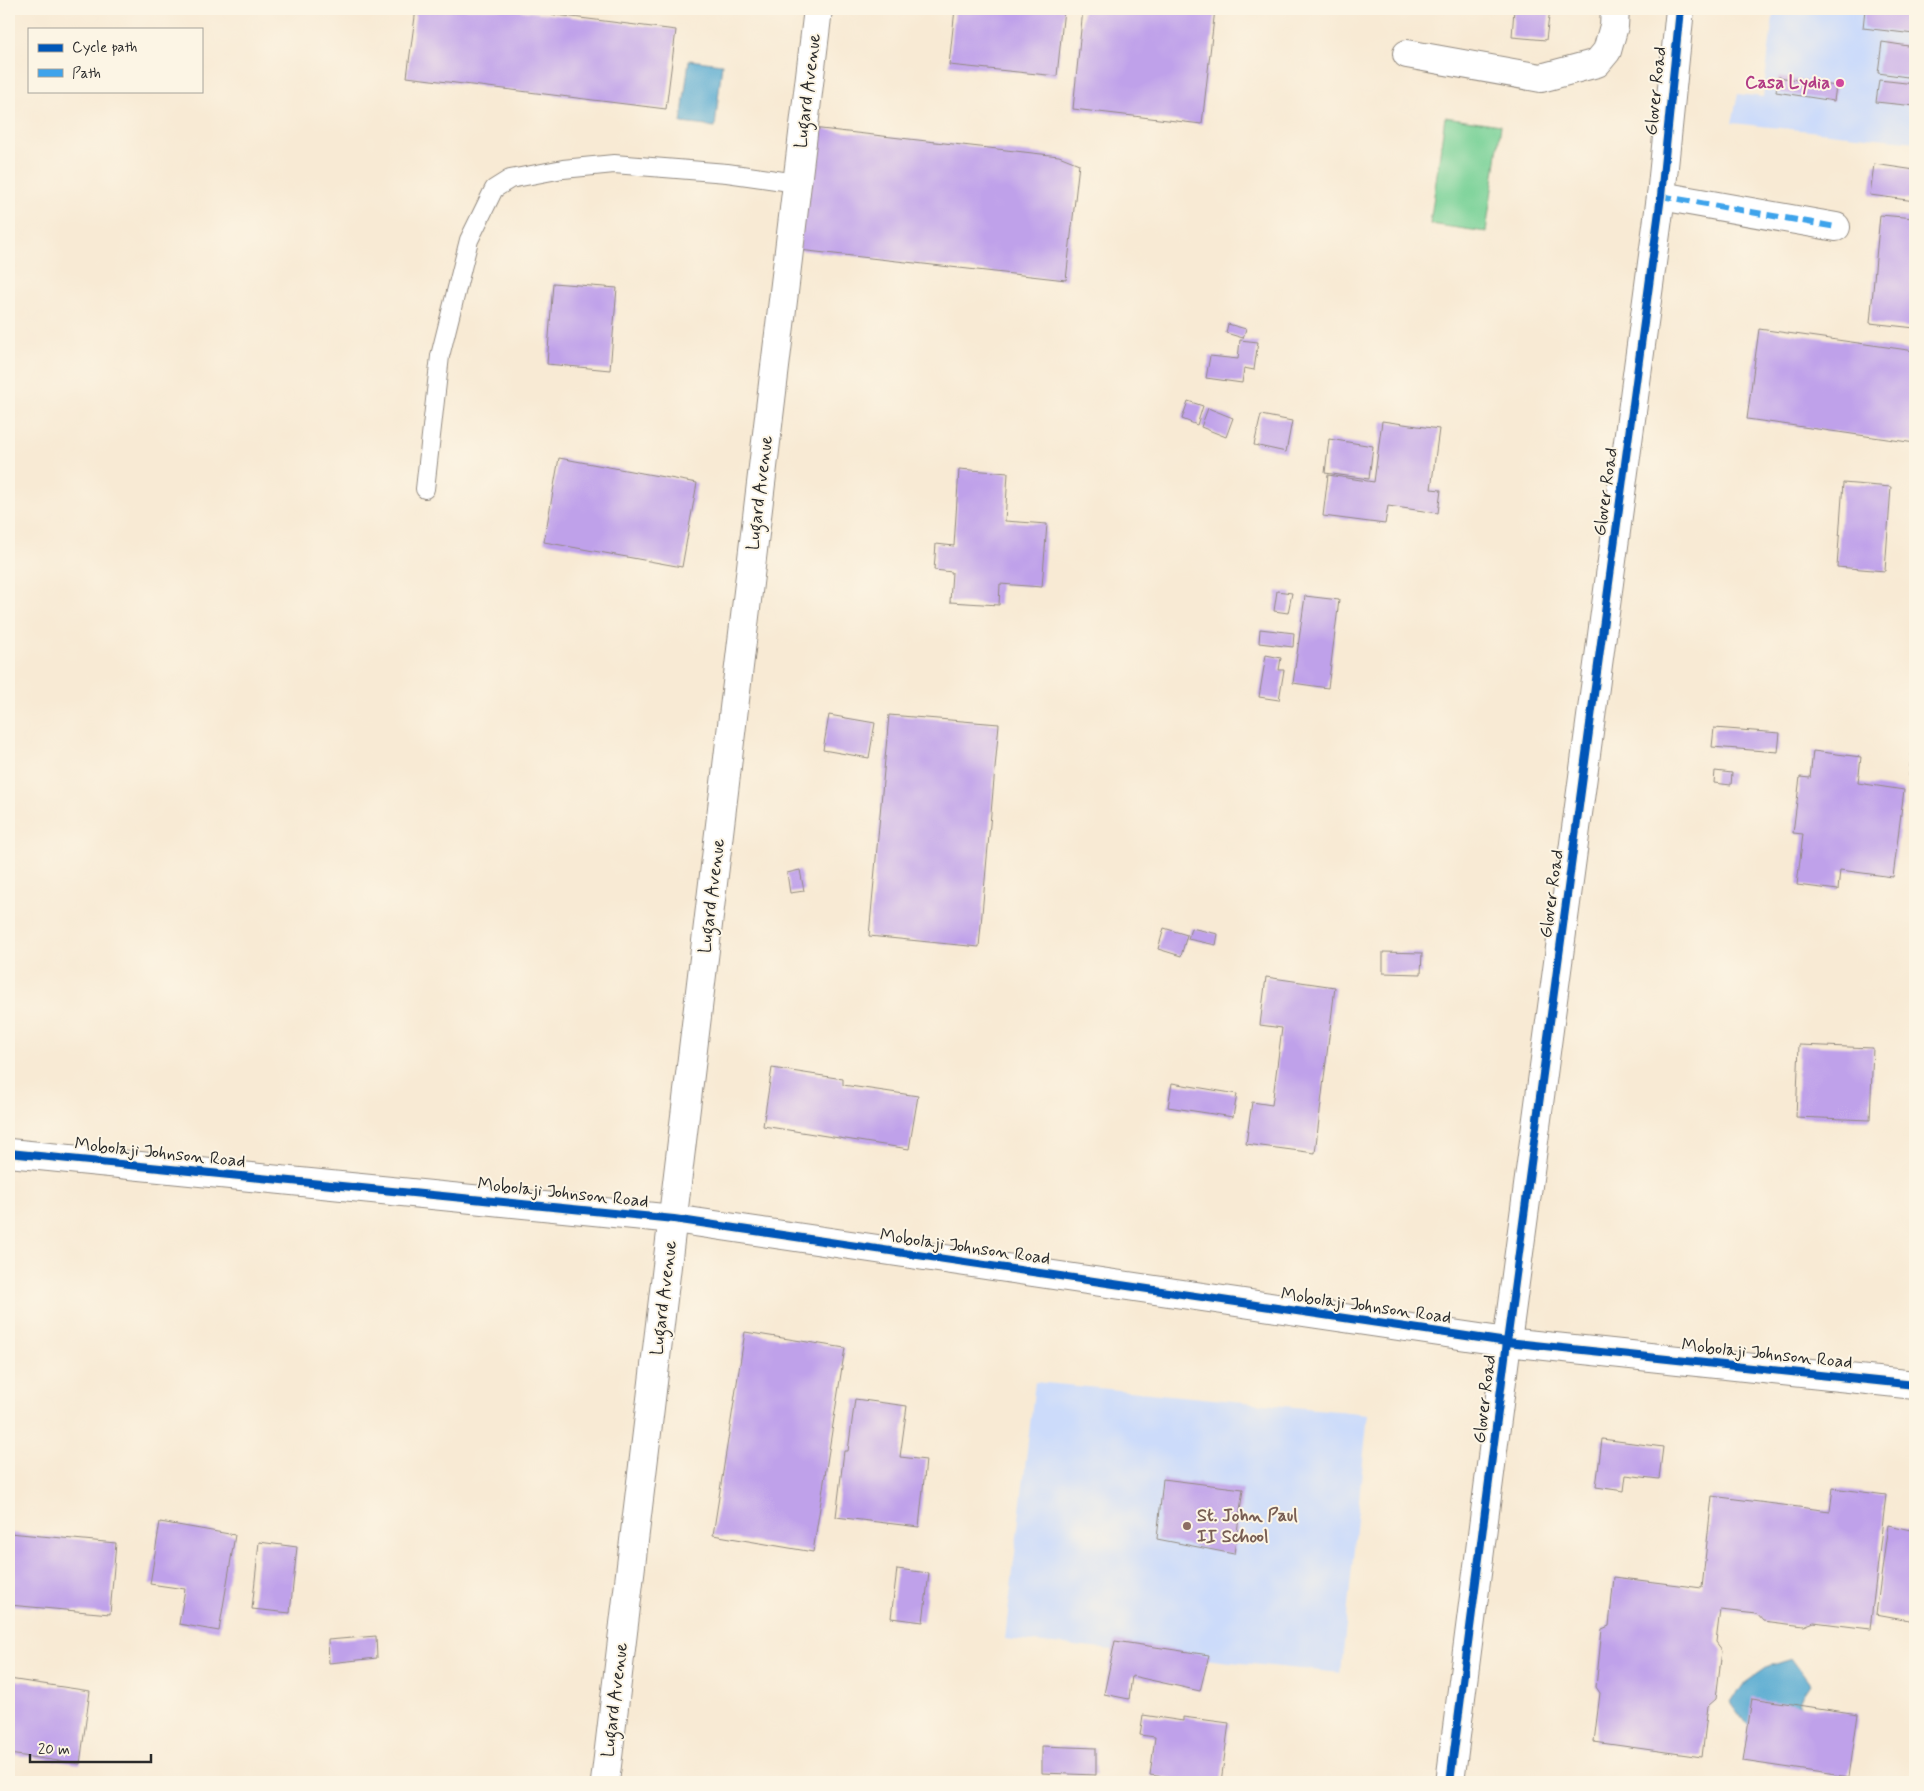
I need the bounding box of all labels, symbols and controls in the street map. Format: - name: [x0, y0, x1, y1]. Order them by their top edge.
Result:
- legend: [28, 28, 202, 92]
- street label: Lugard Avenue: [789, 32, 829, 150]
- text: Cycle path: [72, 38, 137, 58]
- street label: Glover Road: [1639, 45, 1673, 137]
- text: Path: [72, 64, 101, 84]
- place label: Casa Lydia: [1745, 71, 1830, 95]
- marker: Casa Lydia: [1834, 77, 1846, 89]
- street label: Lugard Avenue: [741, 434, 781, 552]
- street label: Glover Road: [1588, 446, 1624, 538]
- street label: Lugard Avenue: [693, 837, 733, 955]
- street label: Glover Road: [1534, 848, 1570, 940]
- street label: Mobolaji Johnson Road: [73, 1132, 247, 1174]
- street label: Mobolaji Johnson Road: [476, 1172, 650, 1214]
- street label: Mobolaji Johnson Road: [878, 1223, 1052, 1271]
- street label: Lugard Avenue: [645, 1239, 685, 1357]
- street label: Mobolaji Johnson Road: [1279, 1282, 1453, 1330]
- street label: Mobolaji Johnson Road: [1680, 1333, 1854, 1375]
- street label: Glover Road: [1468, 1353, 1502, 1445]
- place label: St. John Paul II School: [1197, 1504, 1298, 1549]
- marker: St. John Paul II School: [1181, 1520, 1193, 1532]
- street label: Lugard Avenue: [596, 1641, 636, 1759]
- scale bar: [30, 1731, 151, 1763]
- text: 20 m: [38, 1740, 70, 1760]

